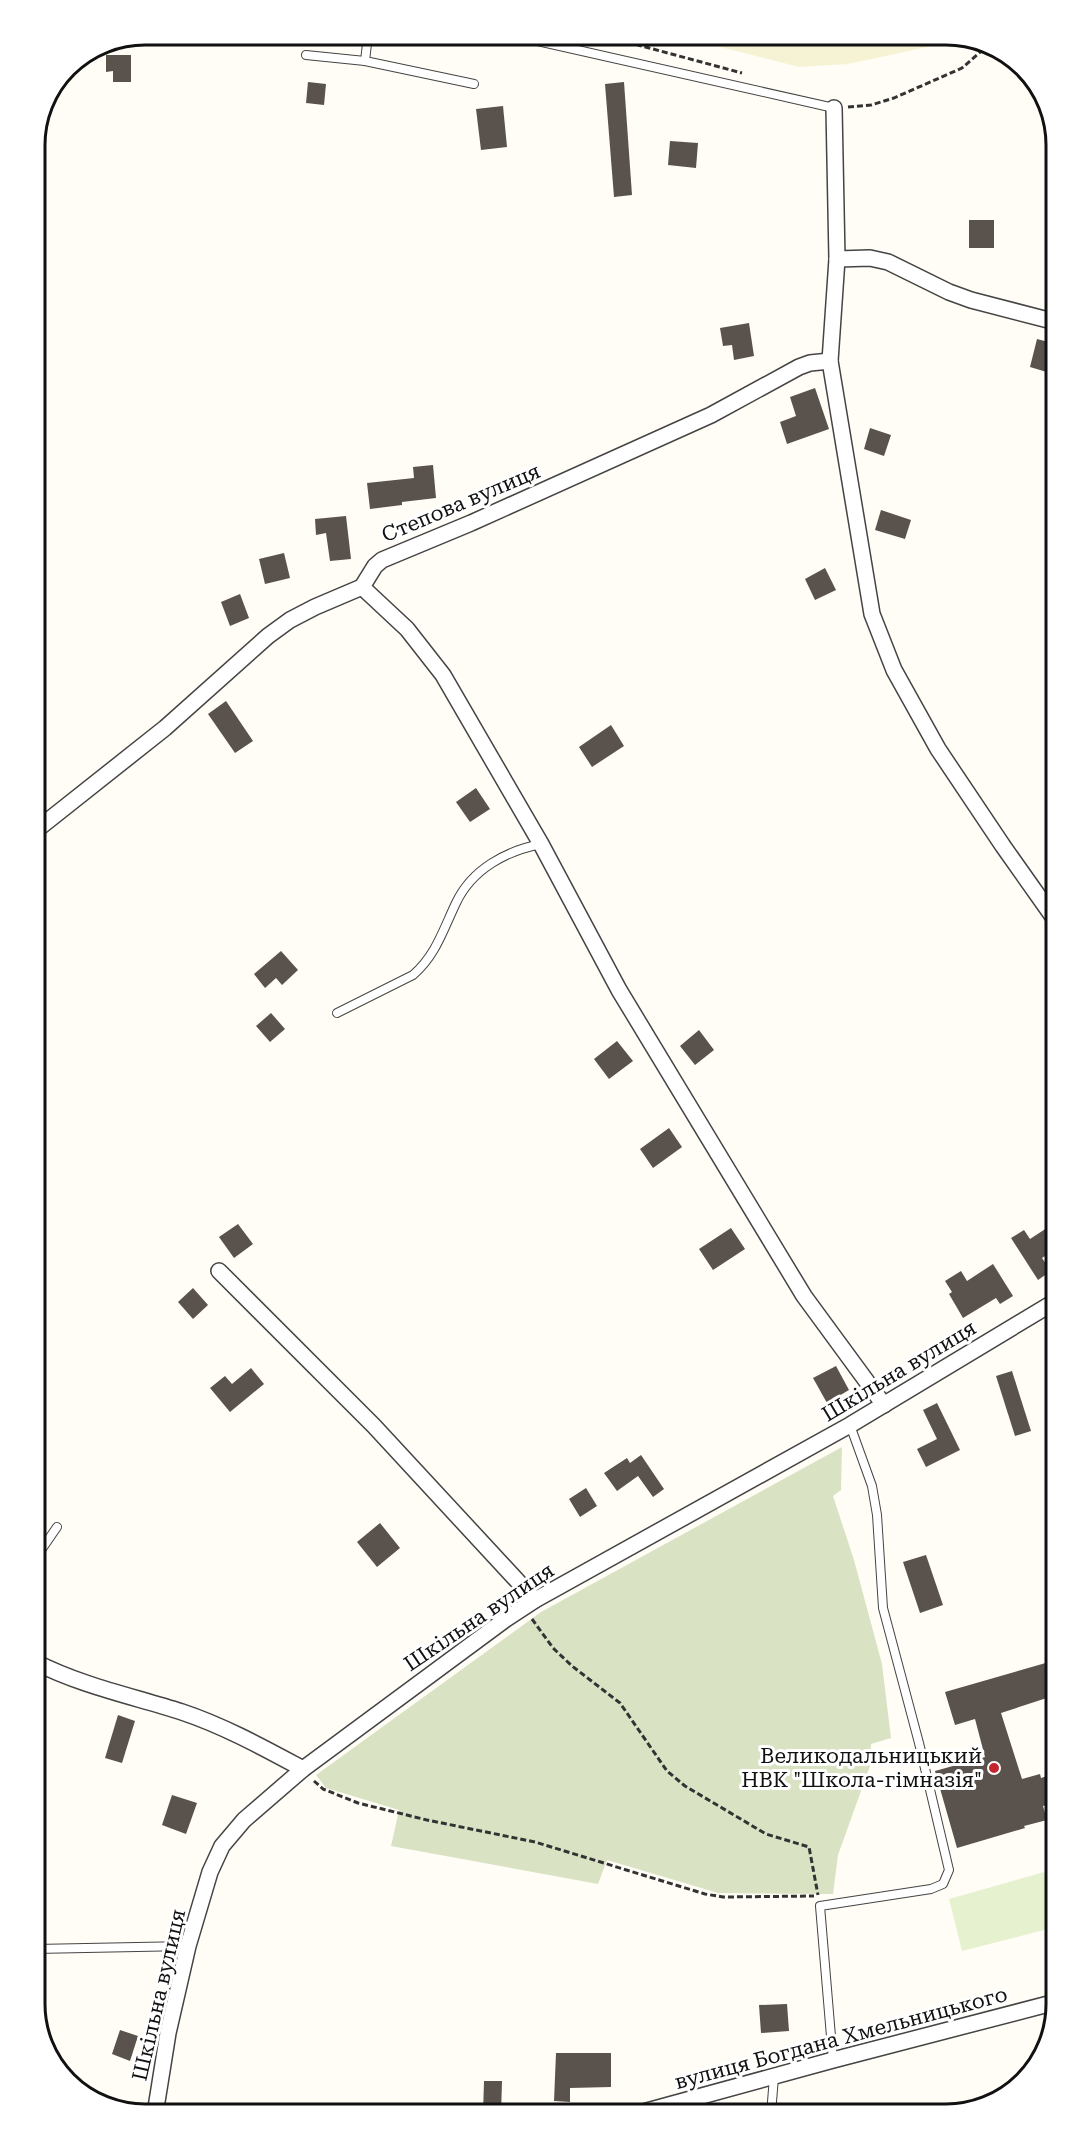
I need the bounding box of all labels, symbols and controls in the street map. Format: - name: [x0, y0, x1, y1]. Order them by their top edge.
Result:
- street label: Степова вулиця: [378, 459, 544, 547]
- street label: Шкільна вулиця: [818, 1316, 980, 1426]
- street label: Шкільна вулиця: [400, 1558, 558, 1676]
- place label: Великодальницький НВК "Школа-гімназія": [741, 1744, 982, 1792]
- marker: Великодальницький НВК "Школа-гімназія": [987, 1761, 1001, 1775]
- street label: Шкільна вулиця: [128, 1907, 190, 2083]
- street label: вулиця Богдана Хмельницького: [672, 1982, 1010, 2094]

